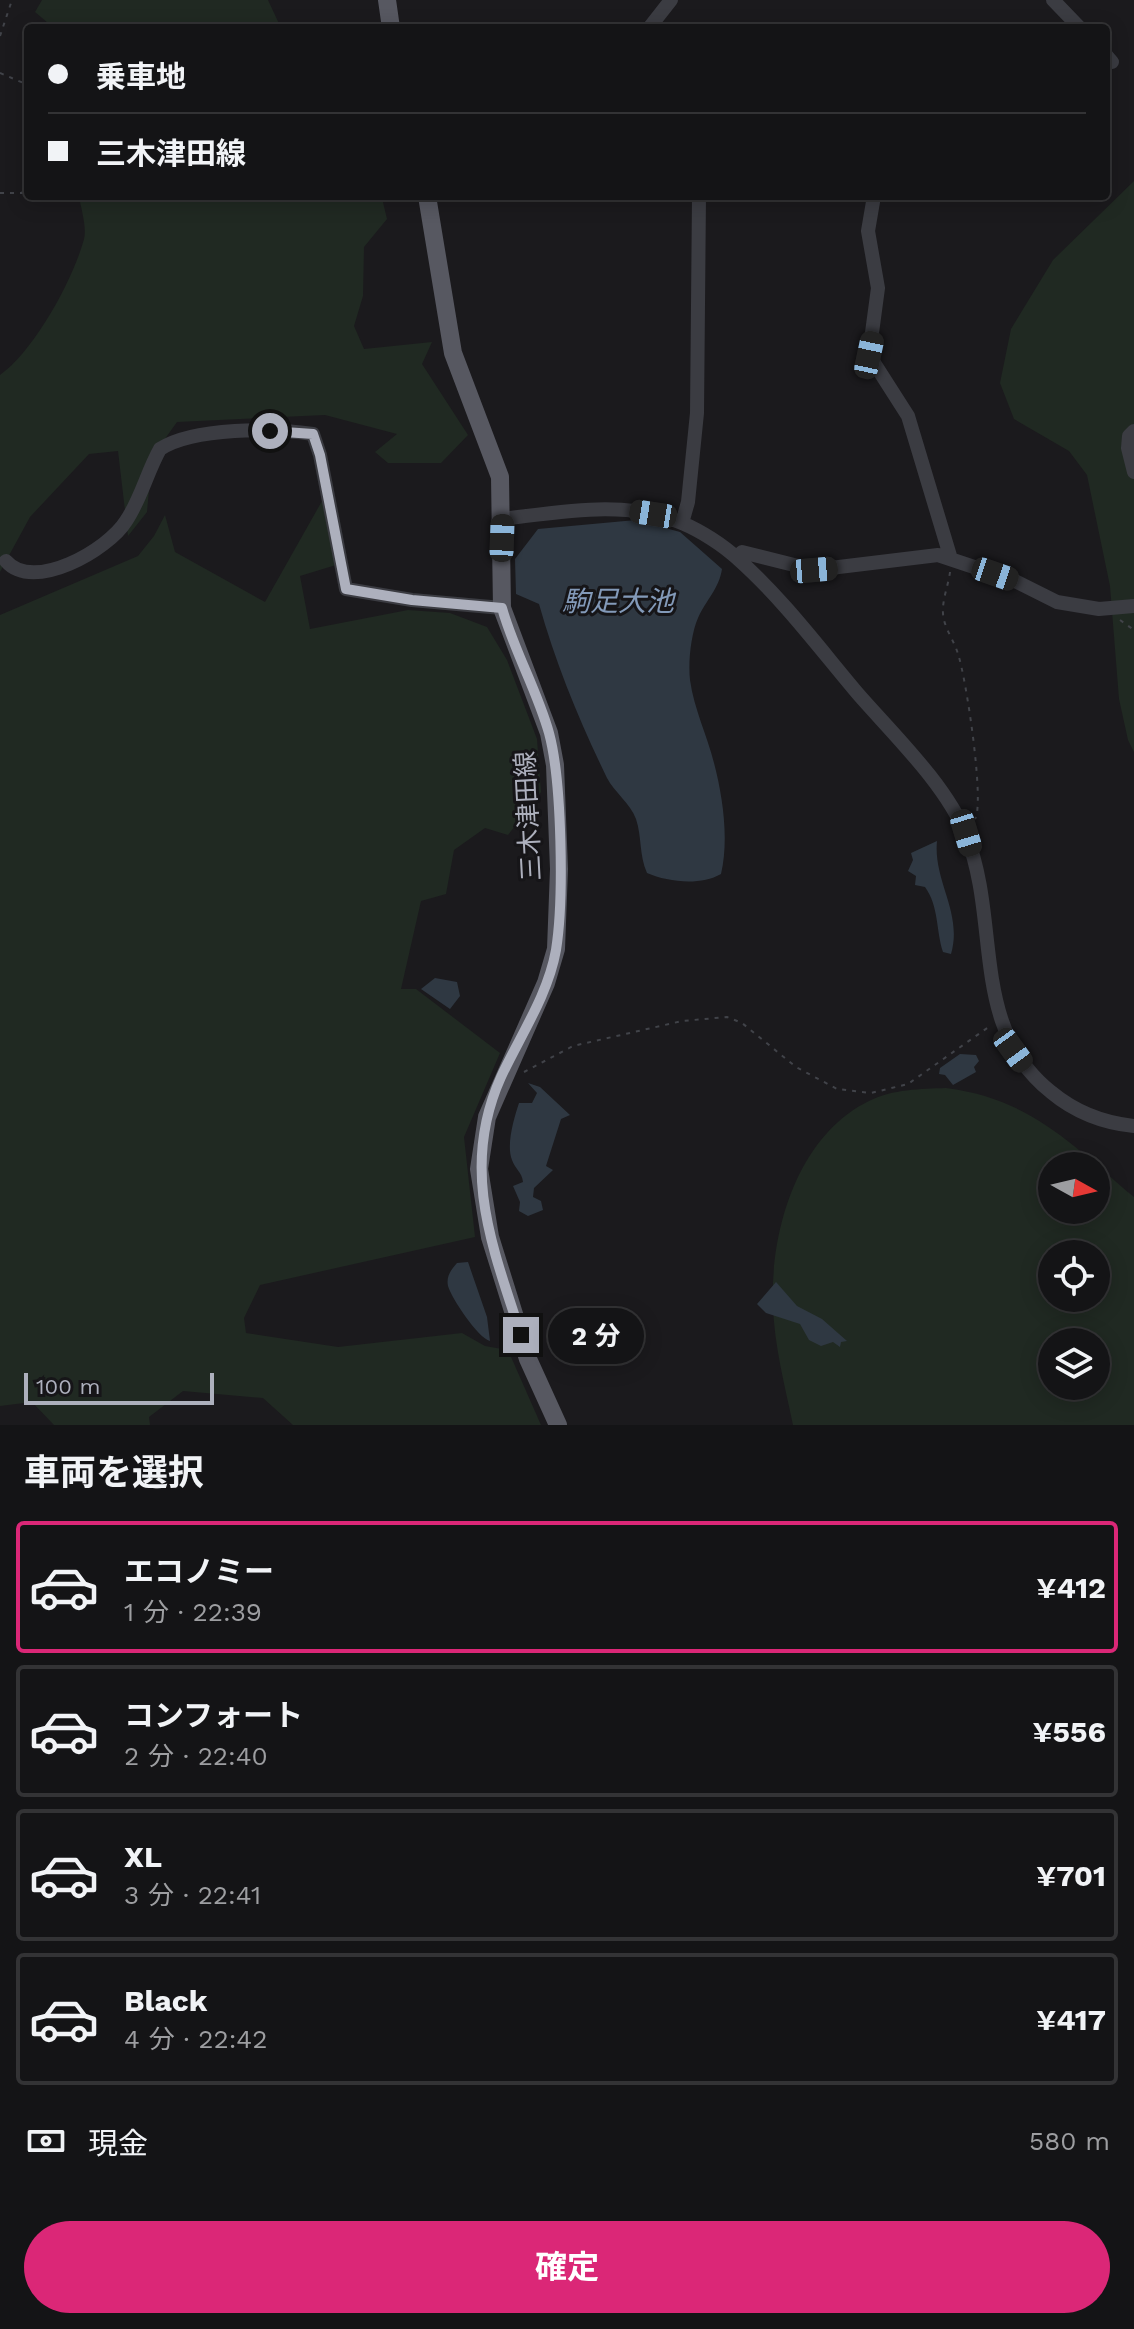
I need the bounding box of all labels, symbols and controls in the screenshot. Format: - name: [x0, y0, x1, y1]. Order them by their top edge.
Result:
- text: 乗車地: [96, 59, 186, 94]
- text: 三木津田線: [96, 136, 246, 171]
- car: [852, 329, 886, 381]
- route start: [252, 413, 288, 449]
- car: [627, 498, 679, 530]
- car: [489, 514, 515, 562]
- car: [968, 555, 1022, 593]
- car: [789, 556, 839, 584]
- water label: 駒足大池: [562, 585, 677, 618]
- street label: 三木津田線: [510, 750, 546, 882]
- car: [948, 807, 984, 859]
- car: [989, 1024, 1037, 1076]
- north arrow: [1038, 1152, 1110, 1224]
- map controls: [1038, 1152, 1110, 1400]
- button: locate: [1038, 1240, 1110, 1312]
- callout: 2 分: [549, 1307, 645, 1363]
- route end: [503, 1317, 539, 1353]
- text: 2 分: [572, 1321, 620, 1351]
- button: layers: [1038, 1328, 1110, 1400]
- scale bar: [24, 1369, 214, 1405]
- text: 100 m: [36, 1374, 100, 1399]
- text: 車両を選択: [24, 1452, 204, 1494]
- icon: car: [28, 1551, 100, 1623]
- text: エコノミー: [124, 1554, 274, 1589]
- text: ¥412: [1037, 1570, 1106, 1605]
- text: 1 分 · 22:39: [124, 1597, 262, 1627]
- icon: car: [28, 1695, 100, 1767]
- text: コンフォート: [124, 1698, 303, 1733]
- text: ¥556: [1033, 1714, 1106, 1749]
- text: 2 分 · 22:40: [124, 1741, 268, 1771]
- icon: car: [28, 1839, 100, 1911]
- text: XL: [124, 1839, 162, 1874]
- text: ¥701: [1036, 1858, 1106, 1893]
- text: 3 分 · 22:41: [124, 1880, 261, 1910]
- icon: car: [28, 1983, 100, 2055]
- text: Black: [124, 1983, 208, 2018]
- text: ¥417: [1036, 2002, 1106, 2037]
- text: 4 分 · 22:42: [124, 2024, 267, 2054]
- icon: cash: [24, 2119, 68, 2163]
- text: 現金: [88, 2126, 148, 2161]
- text: 580 m: [1029, 2126, 1110, 2156]
- button: 確定: [24, 2221, 1110, 2313]

